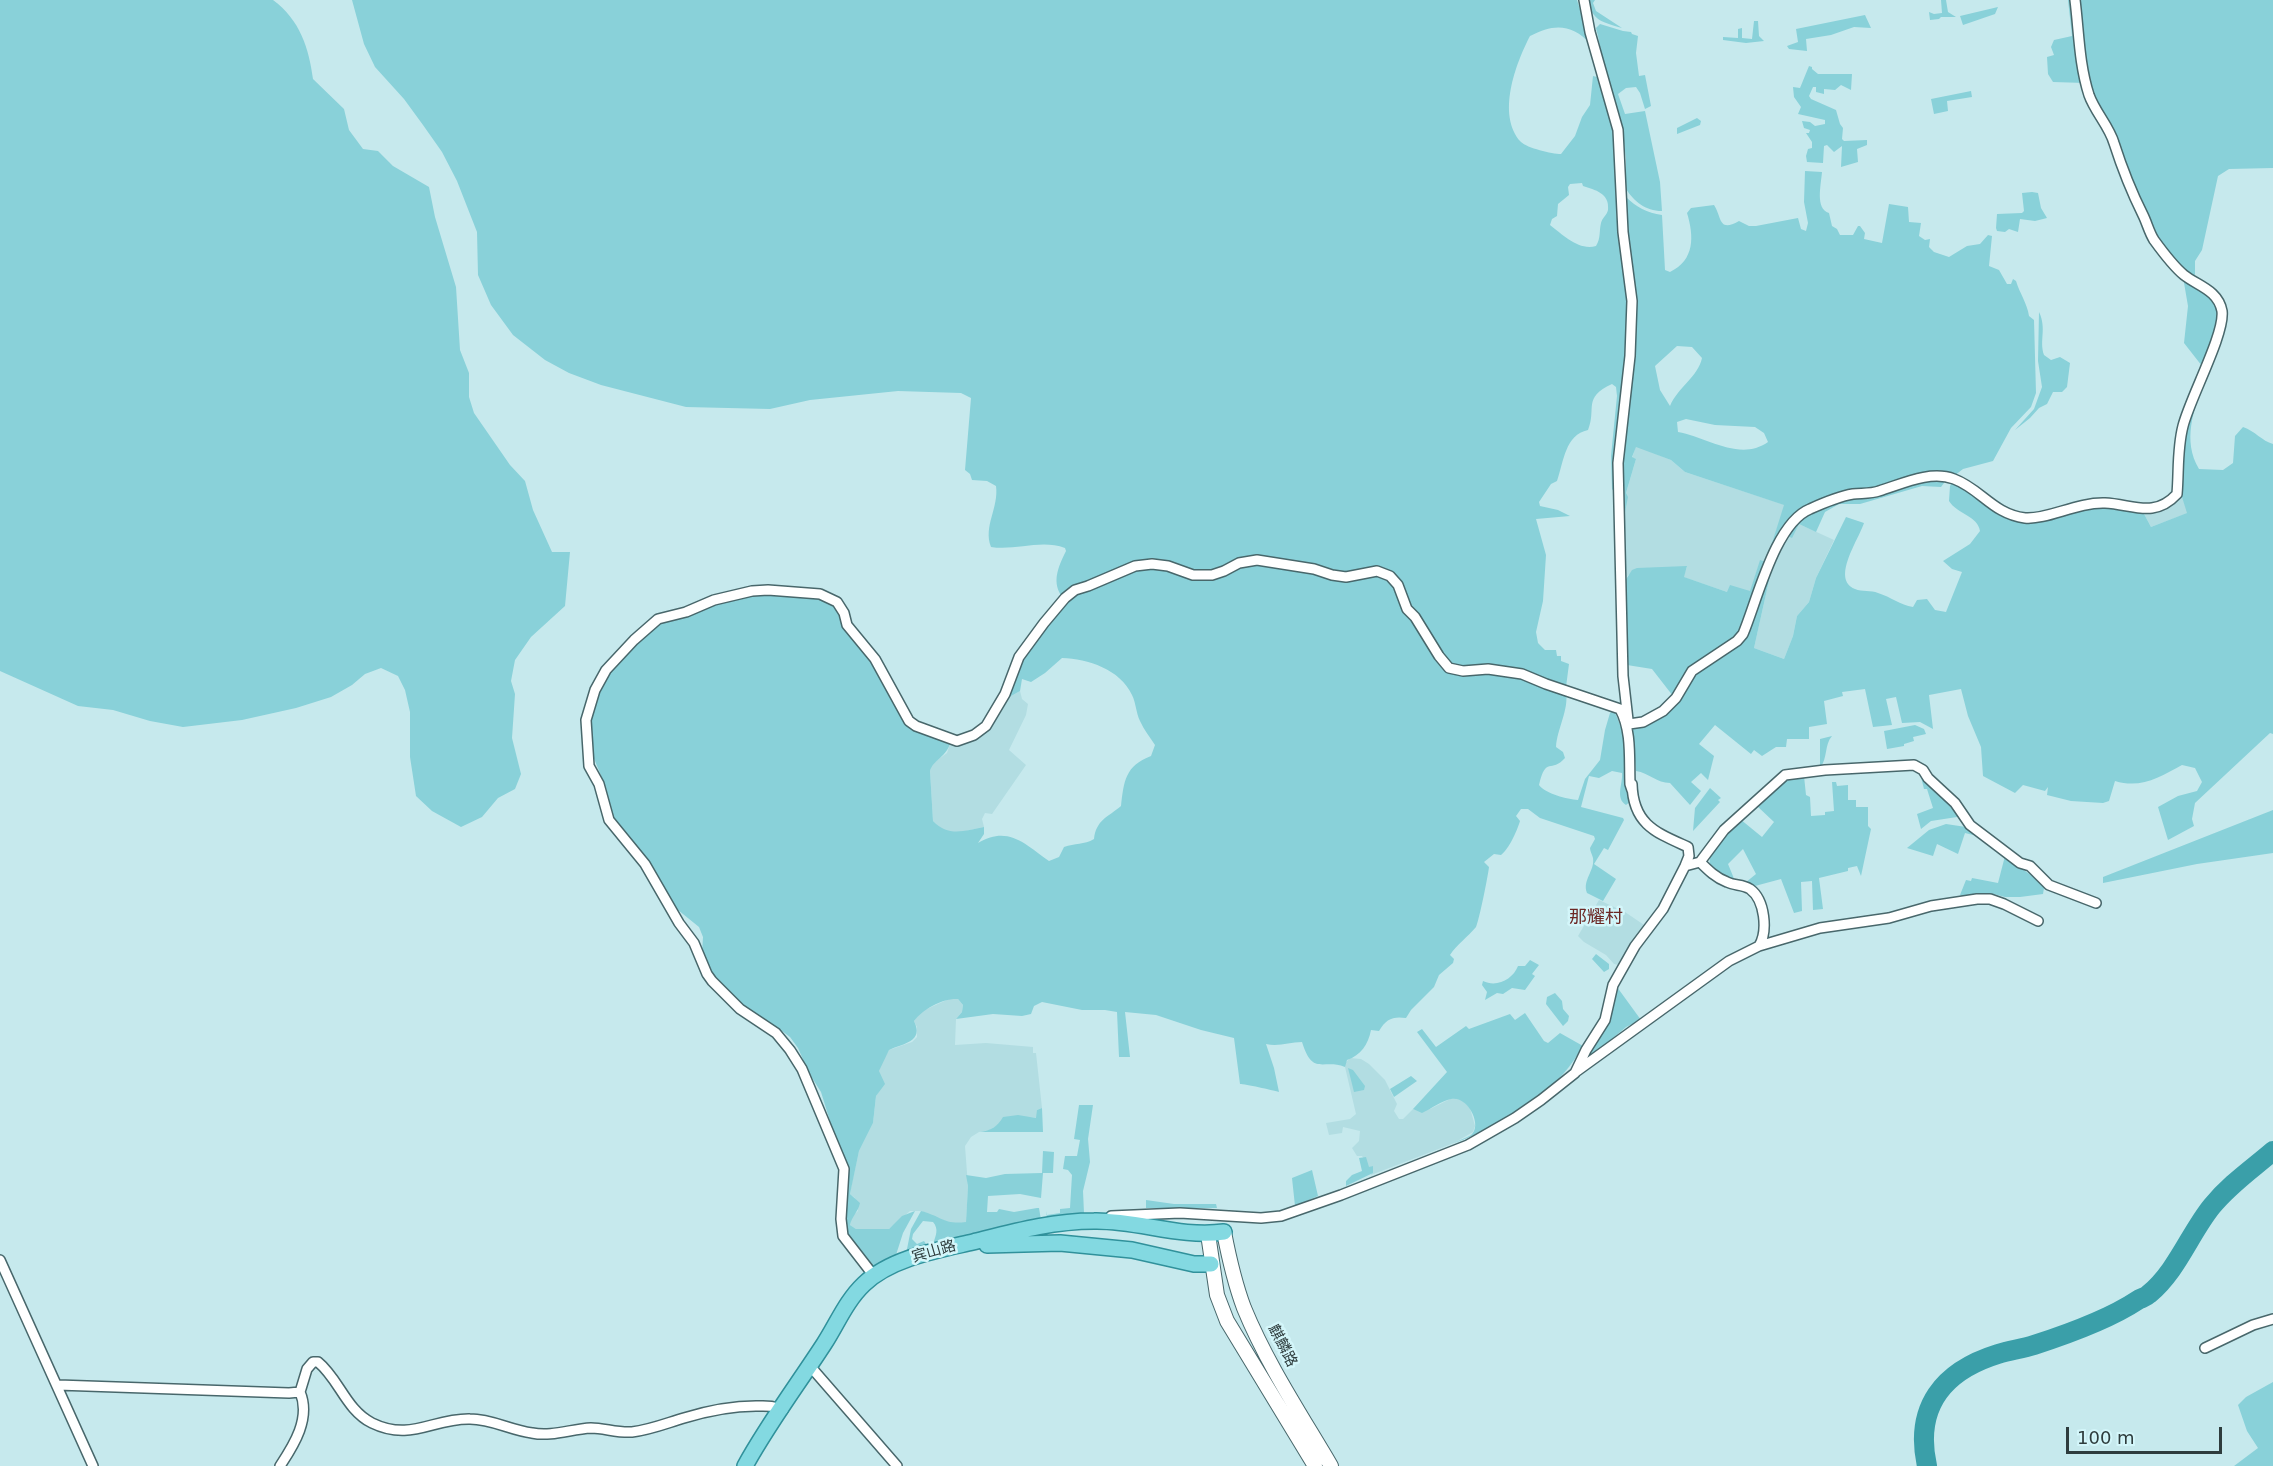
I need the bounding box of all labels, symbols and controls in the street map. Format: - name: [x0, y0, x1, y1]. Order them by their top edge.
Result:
- district label: 那耀村: [1569, 907, 1623, 929]
- street label: 宾山路: [910, 1237, 958, 1267]
- street label: 麒麟路: [1264, 1322, 1300, 1370]
- scale bar: [2069, 1415, 2225, 1453]
- text: 100 m: [2077, 1427, 2135, 1448]

